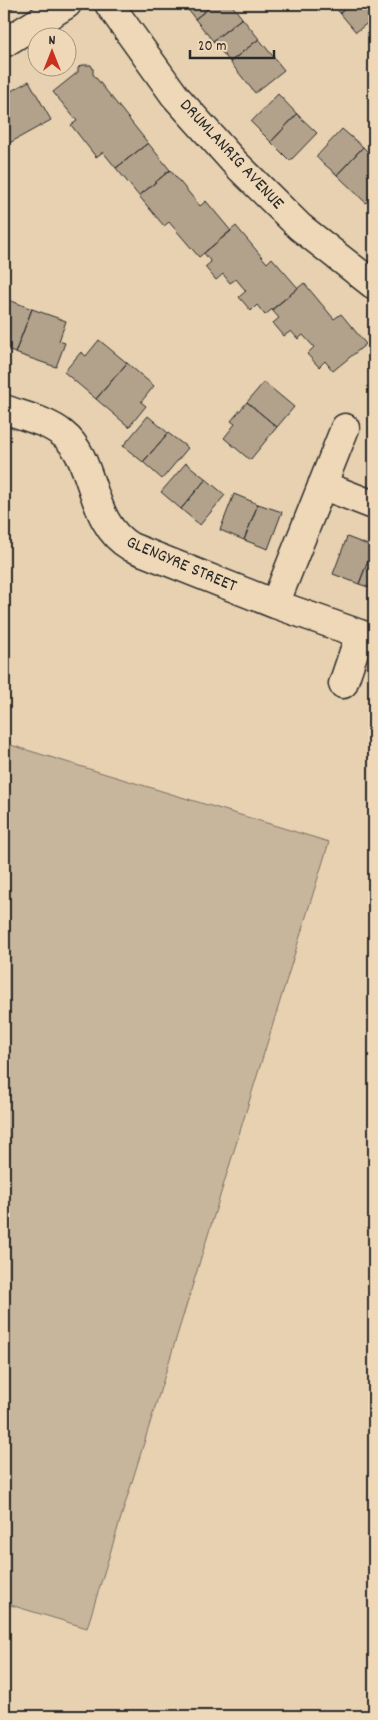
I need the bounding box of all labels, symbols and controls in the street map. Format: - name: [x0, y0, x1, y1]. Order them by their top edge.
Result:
- north arrow: [28, 28, 78, 78]
- scale bar: [190, 28, 274, 60]
- text: N: [49, 31, 56, 51]
- text: 20 m: [198, 36, 226, 58]
- street label: DRUMLANRIG AVENUE: [173, 94, 289, 216]
- street label: GLENGYRE STREET: [122, 530, 240, 600]

